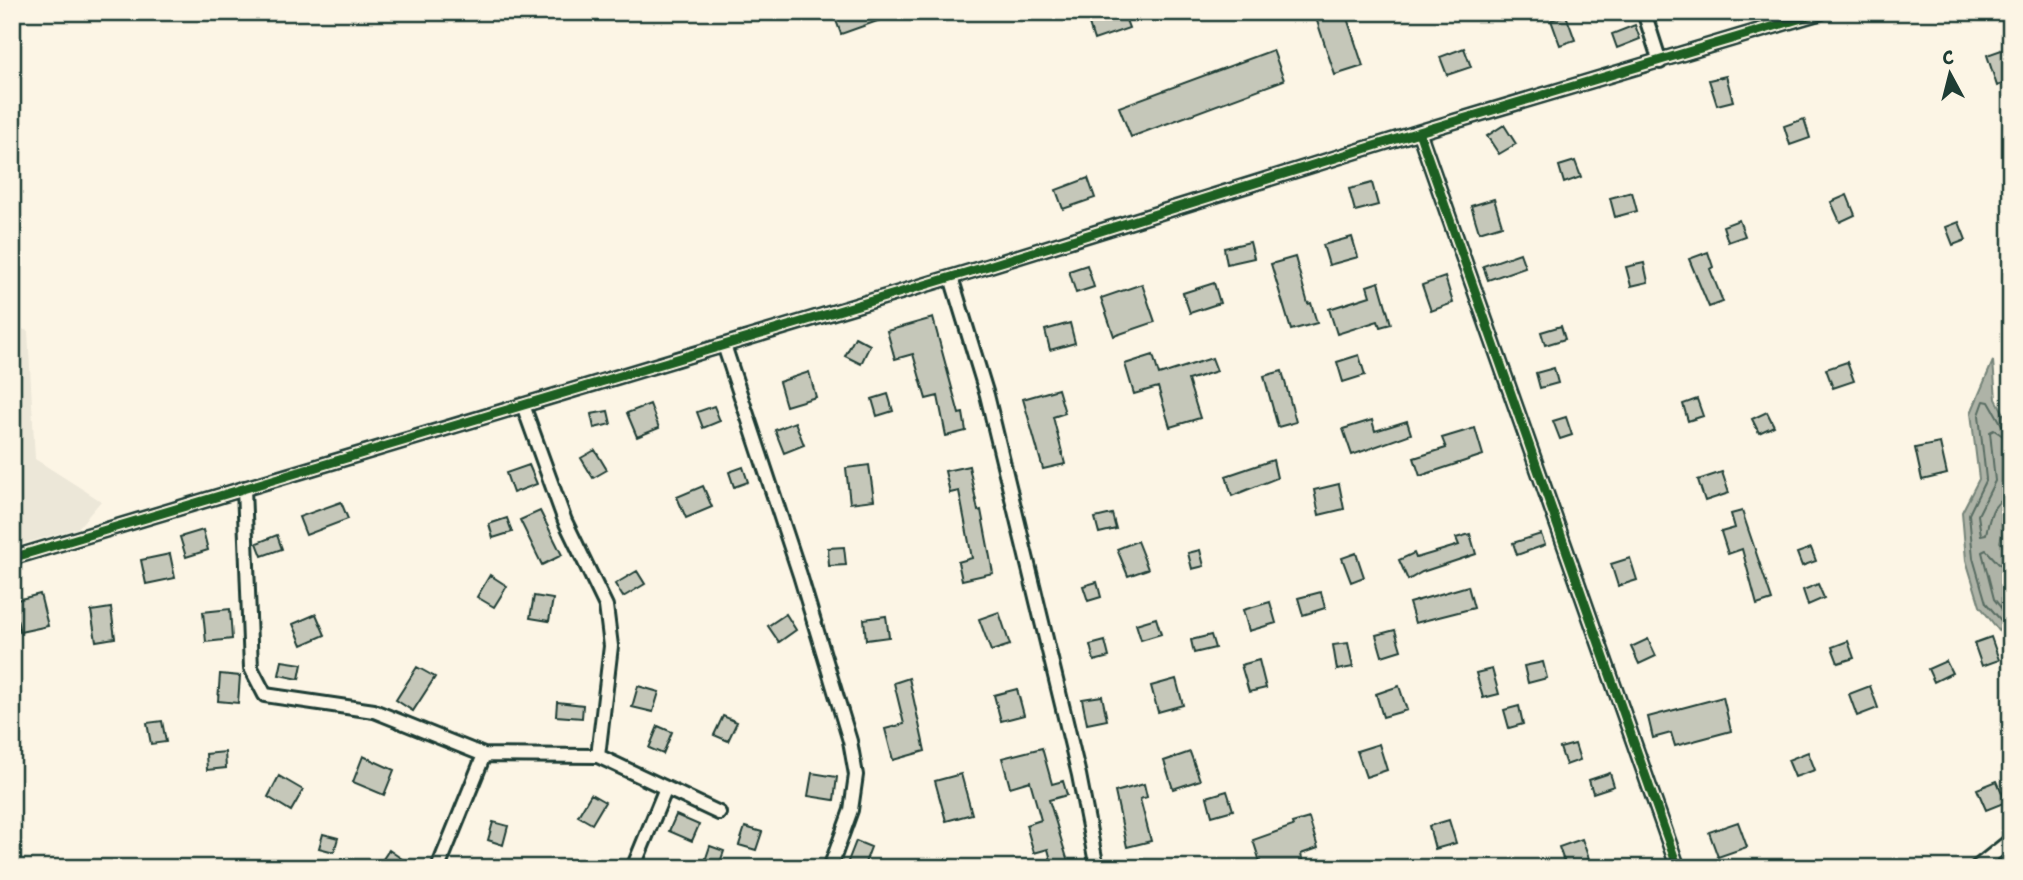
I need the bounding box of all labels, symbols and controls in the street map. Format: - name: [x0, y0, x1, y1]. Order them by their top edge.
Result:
- north arrow: [1914, 38, 1984, 108]
- text: С: [1941, 45, 1955, 71]

